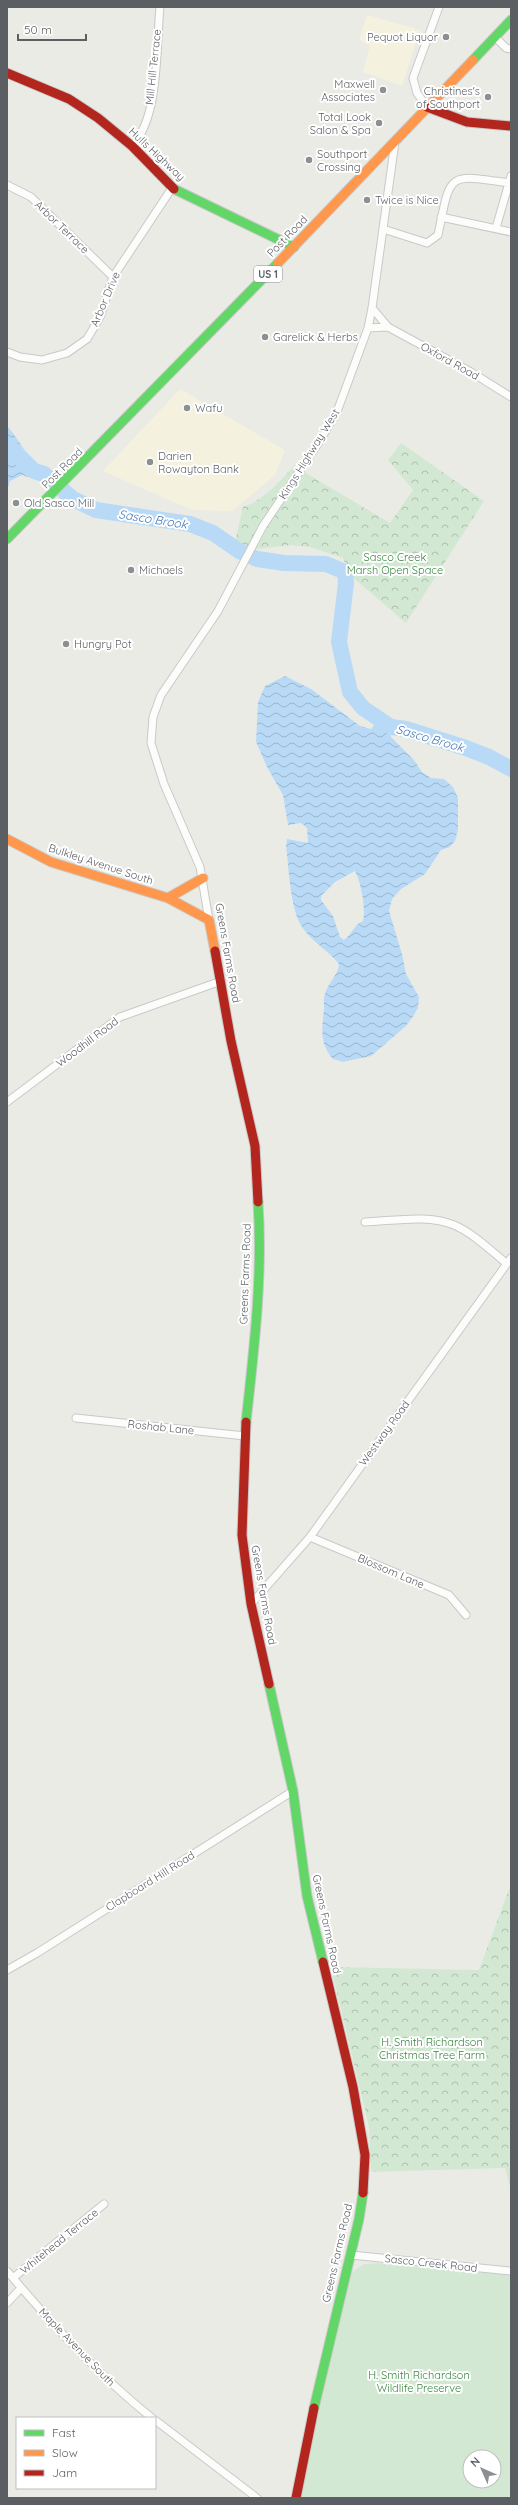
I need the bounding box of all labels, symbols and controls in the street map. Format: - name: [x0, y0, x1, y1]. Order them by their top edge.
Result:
- scale bar: [18, 16, 86, 42]
- text: 50 m: [24, 22, 52, 37]
- street label: Mill Hill Terrace: [142, 28, 164, 106]
- place label: Pequot Liquor: [367, 30, 439, 44]
- marker: Pequot Liquor: [441, 32, 451, 42]
- place label: Maxwell Associates: [321, 77, 375, 104]
- place label: Christines's of Southport: [416, 84, 480, 111]
- marker: Maxwell Associates: [378, 85, 388, 95]
- marker: Christines's of Southport: [483, 92, 493, 102]
- place label: Total Look Salon & Spa: [310, 110, 371, 137]
- marker: Total Look Salon & Spa: [374, 118, 384, 128]
- street label: Hulls Highway: [126, 124, 188, 184]
- place label: Southport Crossing: [317, 147, 368, 174]
- marker: Southport Crossing: [304, 155, 314, 165]
- place label: Twice is Nice: [375, 193, 439, 207]
- marker: Twice is Nice: [362, 195, 372, 205]
- street label: Arbor Terrace: [32, 198, 92, 256]
- street label: Post Road: [264, 212, 310, 260]
- road number: US 1: [254, 266, 282, 282]
- street label: Arbor Drive: [87, 269, 123, 329]
- place label: Garelick & Herbs: [273, 330, 358, 344]
- marker: Garelick & Herbs: [260, 332, 270, 342]
- street label: Oxford Road: [418, 339, 482, 383]
- place label: Wafu: [195, 401, 222, 415]
- marker: Wafu: [182, 403, 192, 413]
- street label: Kings Highway West: [275, 406, 343, 502]
- street label: Post Road: [39, 445, 85, 491]
- place label: Darien Rowayton Bank: [158, 449, 239, 476]
- marker: Darien Rowayton Bank: [145, 457, 155, 467]
- place label: Old Sasco Mill: [24, 496, 94, 510]
- marker: Old Sasco Mill: [11, 498, 21, 508]
- water label: Sasco Brook: [118, 506, 190, 532]
- park label: Sasco Creek Marsh Open Space: [347, 550, 443, 577]
- place label: Michaels: [139, 563, 183, 577]
- marker: Michaels: [126, 565, 136, 575]
- place label: Hungry Pot: [74, 637, 132, 651]
- marker: Hungry Pot: [61, 639, 71, 649]
- water label: Sasco Brook: [395, 721, 467, 755]
- street label: Bulkley Avenue South: [47, 840, 155, 888]
- street label: Greens Farms Road: [212, 902, 244, 1004]
- street label: Woodhill Road: [53, 1014, 121, 1070]
- street label: Greens Farms Road: [236, 1223, 254, 1325]
- street label: Westway Road: [356, 1398, 412, 1468]
- street label: Roshab Lane: [127, 1417, 195, 1437]
- street label: Greens Farms Road: [248, 1544, 280, 1646]
- street label: Blossom Lane: [355, 1551, 427, 1591]
- street label: Clapboard Hill Road: [103, 1848, 197, 1914]
- street label: Greens Farms Road: [310, 1873, 344, 1975]
- park label: H. Smith Richardson Christmas Tree Farm: [379, 2035, 485, 2062]
- street label: Greens Farms Road: [319, 2202, 355, 2304]
- street label: Whitehead Terrace: [17, 2205, 101, 2277]
- street label: Sasco Creek Road: [384, 2251, 478, 2275]
- street label: Maple Avenue South: [36, 2305, 118, 2389]
- park label: H. Smith Richardson Wildlife Preserve: [368, 2368, 470, 2395]
- legend: [16, 2417, 156, 2489]
- text: Fast: [52, 2425, 76, 2440]
- text: Slow: [52, 2445, 78, 2460]
- north arrow: [462, 2449, 502, 2489]
- text: N: [467, 2454, 483, 2470]
- text: Jam: [52, 2465, 77, 2480]

